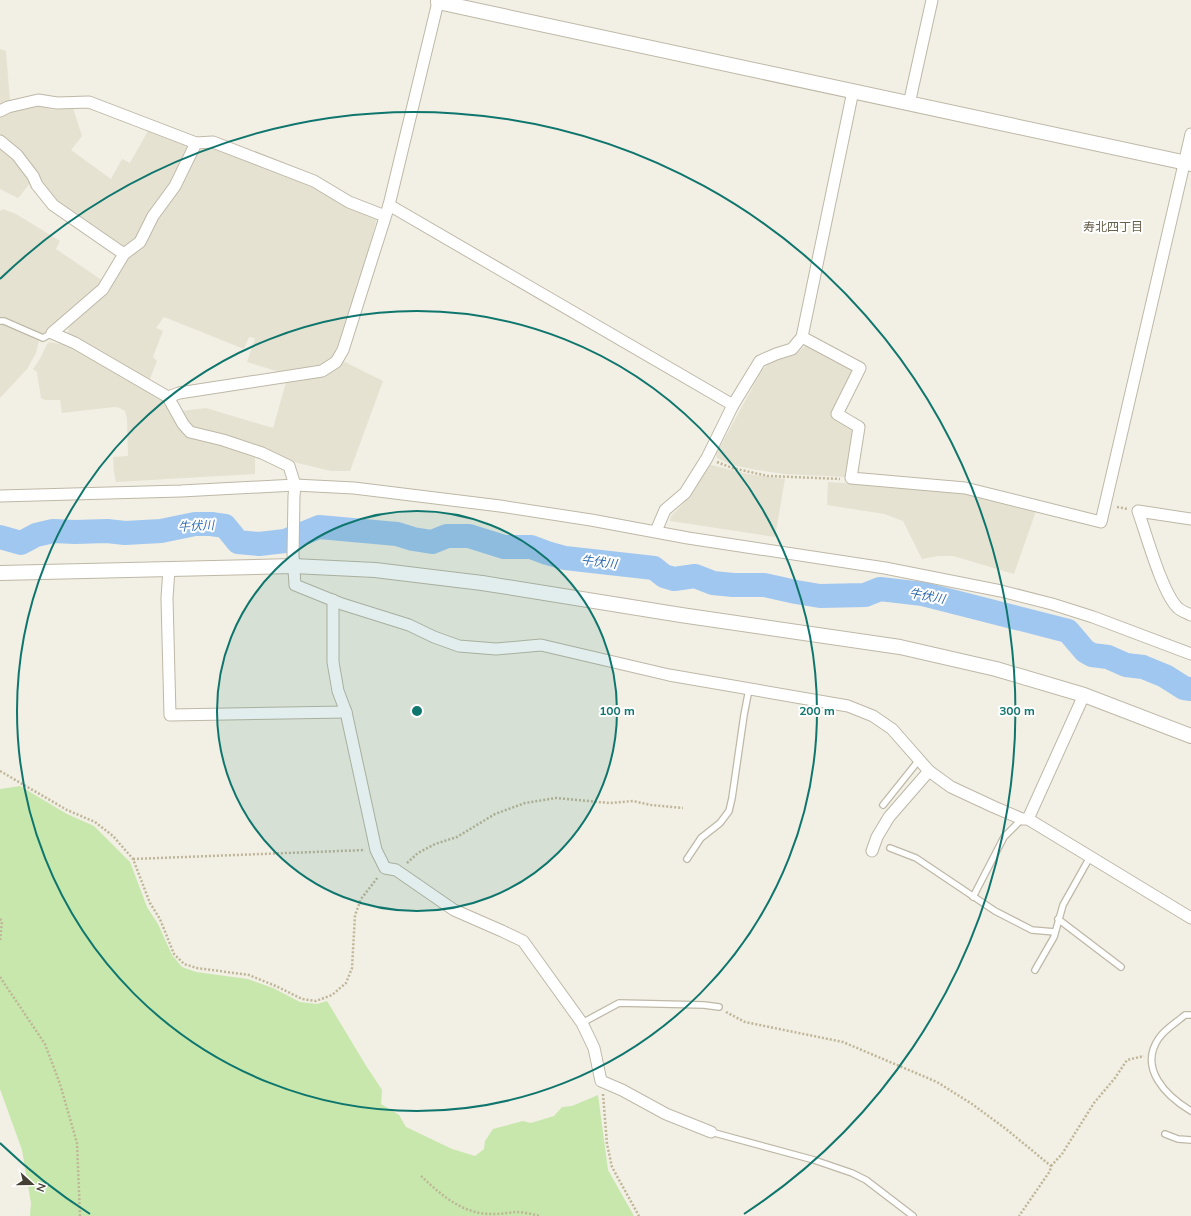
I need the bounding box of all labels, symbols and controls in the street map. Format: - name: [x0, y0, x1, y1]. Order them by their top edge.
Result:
- district label: 寿北四丁目: [1083, 219, 1143, 234]
- water label: 牛伏川: [178, 517, 216, 534]
- water label: 牛伏川: [580, 552, 620, 571]
- water label: 牛伏川: [908, 585, 948, 607]
- text: 100 m: [599, 703, 635, 718]
- text: 200 m: [799, 703, 835, 718]
- text: 300 m: [999, 703, 1035, 718]
- centre of rings: [410, 704, 424, 718]
- north arrow: [12, 1164, 52, 1204]
- text: N: [33, 1181, 49, 1194]

